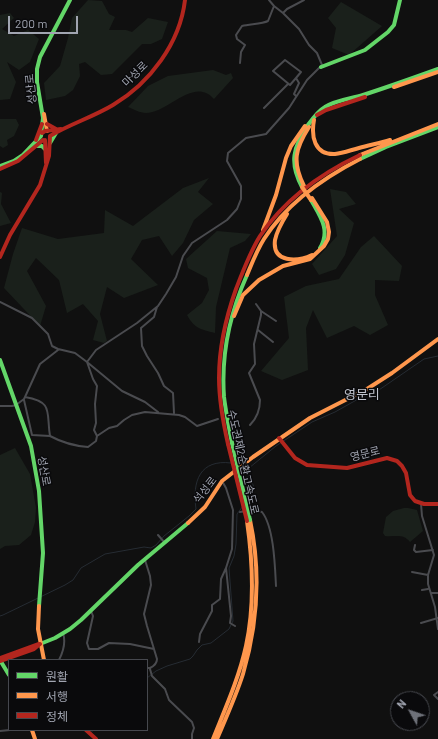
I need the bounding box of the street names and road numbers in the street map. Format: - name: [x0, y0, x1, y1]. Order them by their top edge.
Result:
- street label: 마성로: [120, 59, 150, 89]
- street label: 성산로: [23, 73, 39, 105]
- street label: 수도권제2순환고속도로: [225, 408, 261, 516]
- street label: 영문로: [349, 444, 381, 464]
- street label: 성산로: [35, 455, 53, 487]
- street label: 석성로: [190, 474, 220, 506]

